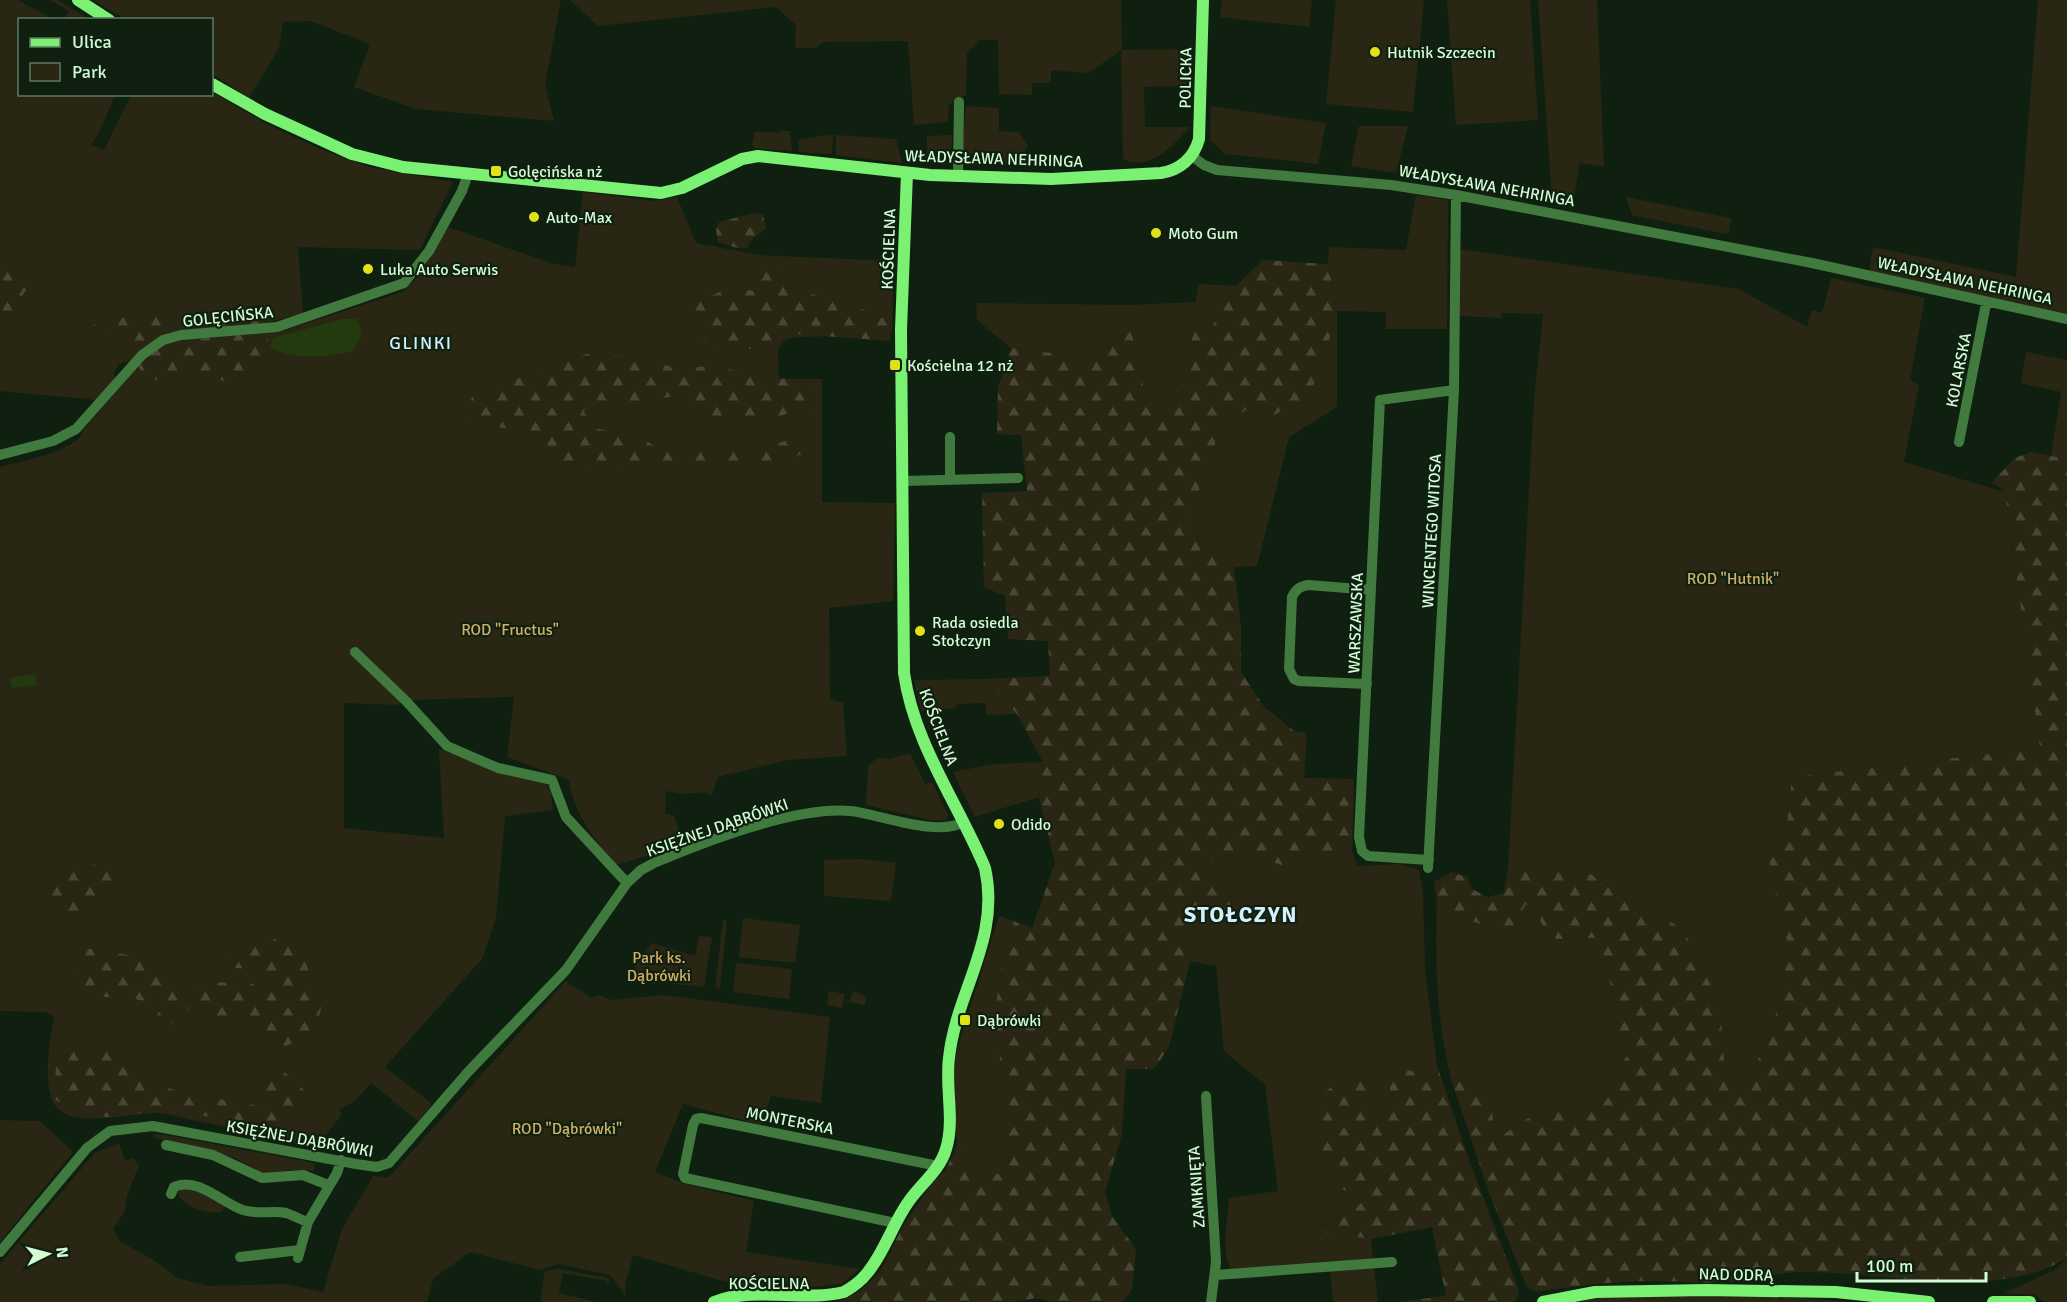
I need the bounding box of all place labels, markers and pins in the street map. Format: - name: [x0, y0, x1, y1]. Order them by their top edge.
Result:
- place label: Hutnik Szczecin: [1387, 43, 1496, 63]
- marker: Hutnik Szczecin: [1368, 45, 1382, 59]
- place label: Golęcińska nż: [508, 162, 602, 182]
- marker: Golęcińska nż: [489, 164, 503, 178]
- place label: Auto-Max: [546, 208, 613, 228]
- marker: Auto-Max: [527, 210, 541, 224]
- place label: Moto Gum: [1168, 224, 1238, 244]
- marker: Moto Gum: [1149, 226, 1163, 240]
- place label: Luka Auto Serwis: [380, 260, 498, 280]
- marker: Luka Auto Serwis: [361, 262, 375, 276]
- place label: Kościelna 12 nż: [907, 356, 1013, 376]
- marker: Kościelna 12 nż: [888, 358, 902, 372]
- place label: Rada osiedla Stołczyn: [932, 613, 1019, 651]
- marker: Rada osiedla Stołczyn: [913, 624, 927, 638]
- place label: Odido: [1011, 815, 1051, 835]
- marker: Odido: [992, 817, 1006, 831]
- place label: Dąbrówki: [977, 1011, 1041, 1031]
- marker: Dąbrówki: [958, 1013, 972, 1027]

